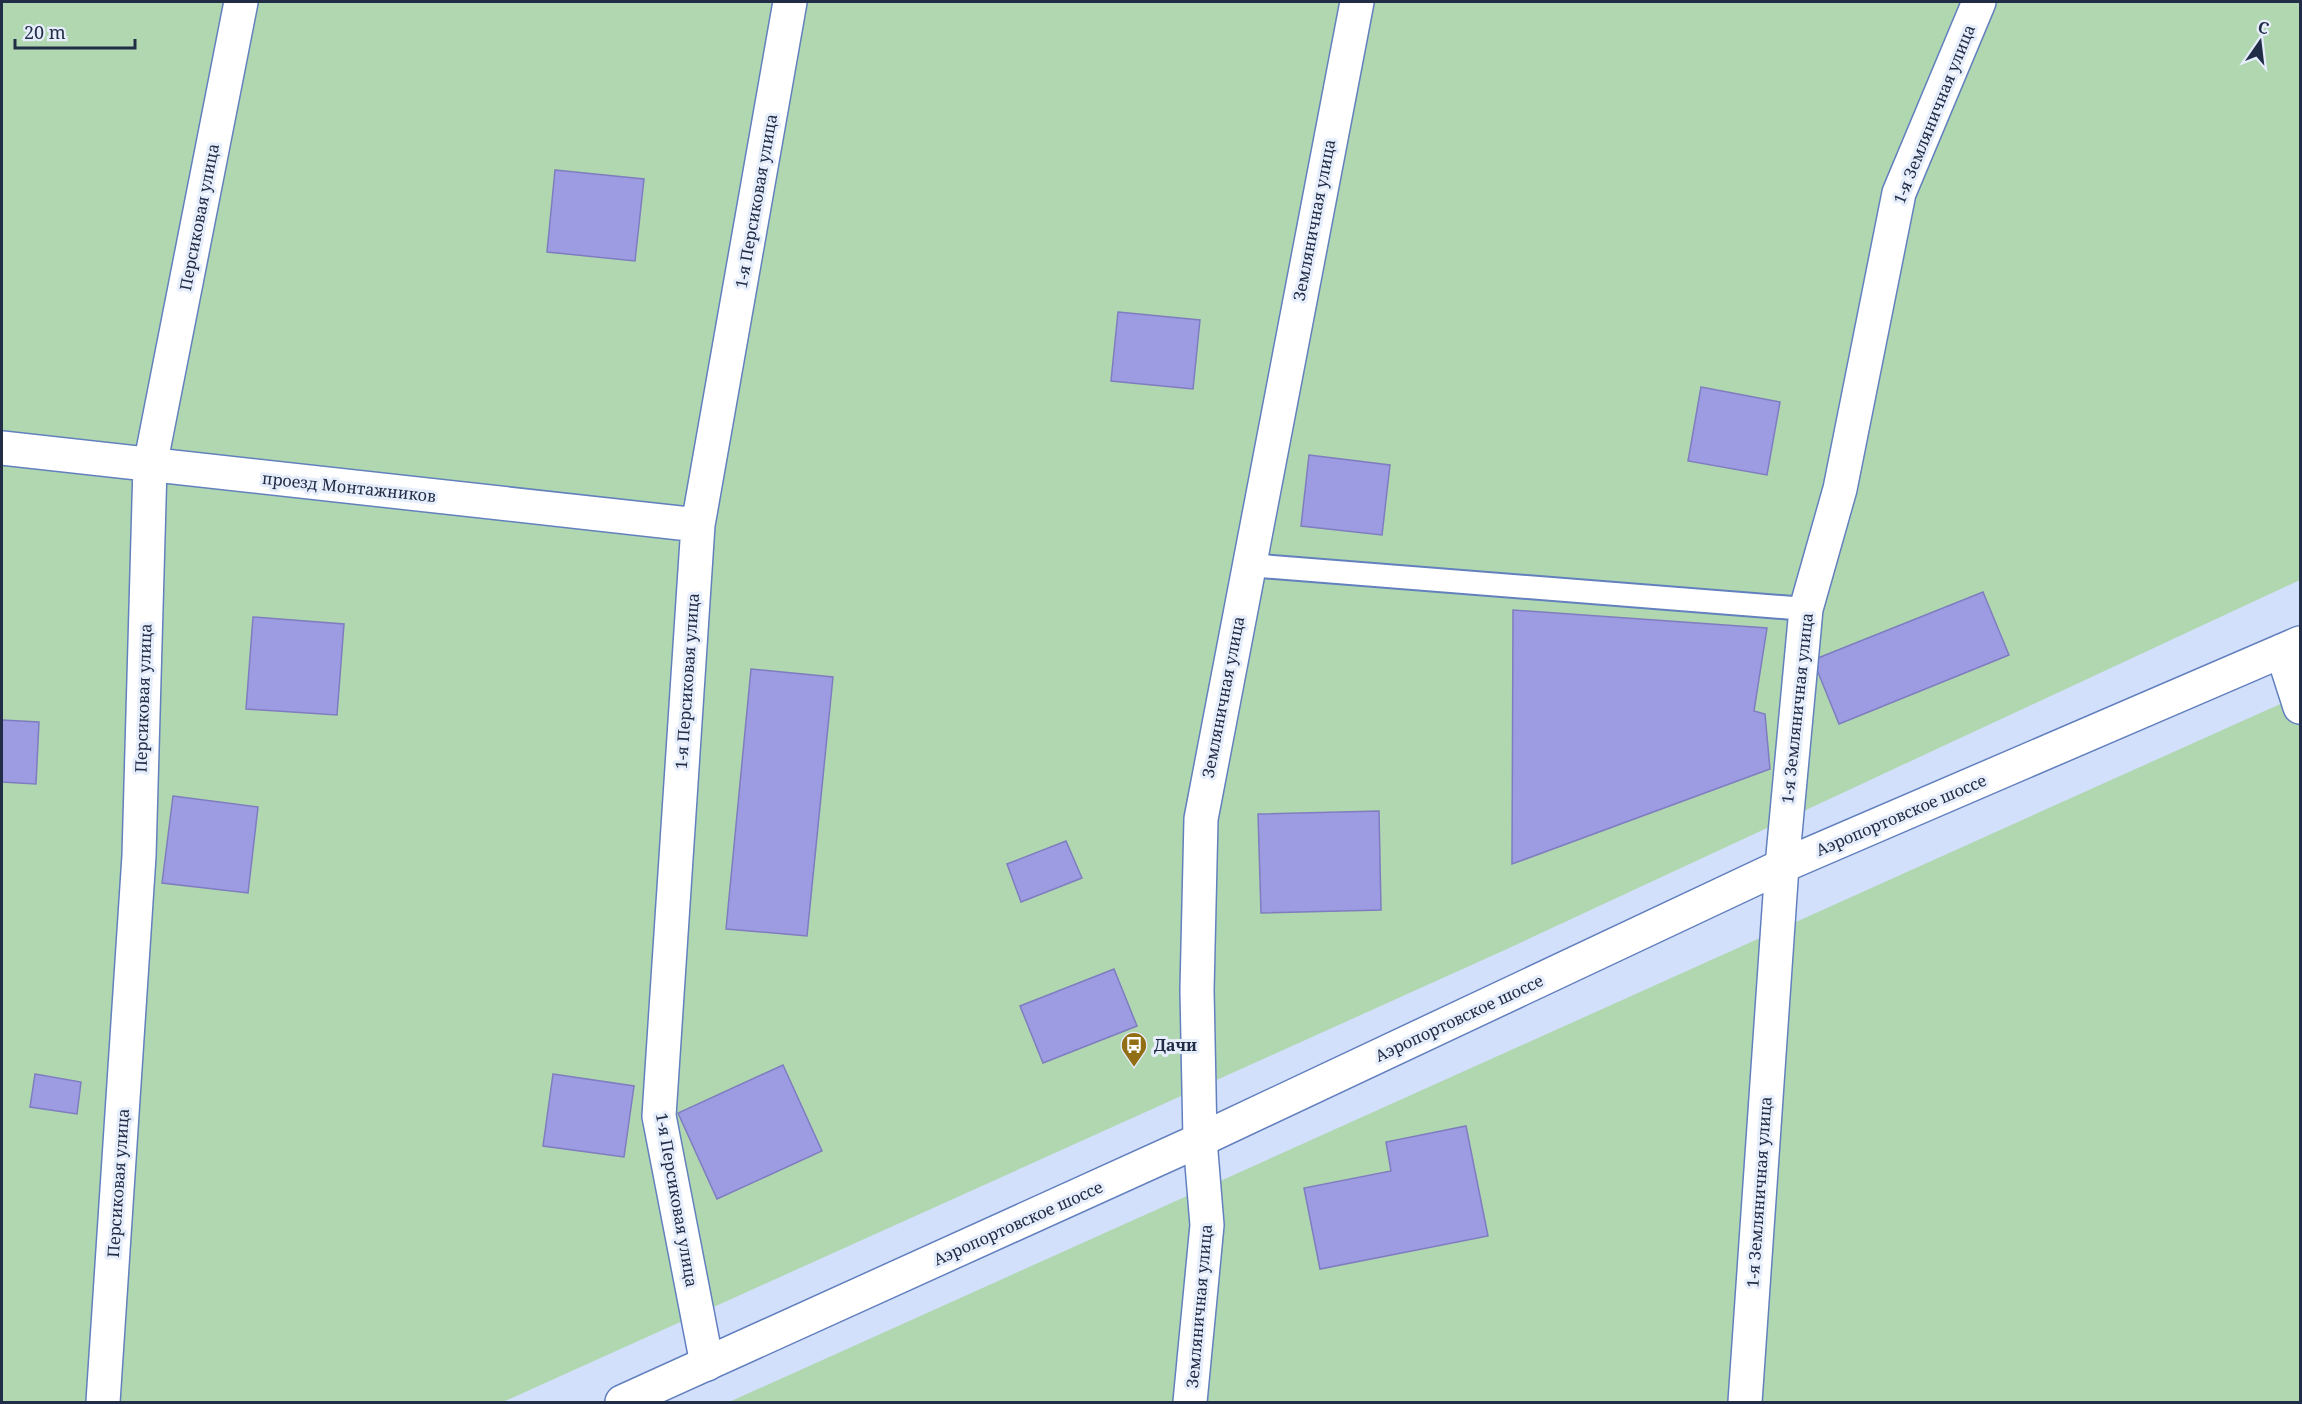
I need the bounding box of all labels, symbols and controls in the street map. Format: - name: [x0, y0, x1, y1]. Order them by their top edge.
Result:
- scale bar: [15, 12, 135, 50]
- north arrow: [2230, 12, 2290, 72]
- text: С: [2256, 15, 2271, 39]
- text: 20 m: [24, 20, 66, 44]
- street label: 1-я Земляничная улица: [1888, 21, 1980, 207]
- street label: 1-я Персиковая улица: [730, 112, 782, 290]
- street label: Земляничная улица: [1288, 137, 1340, 303]
- street label: Персиковая улица: [174, 142, 224, 292]
- street label: проезд Монтажников: [261, 467, 437, 507]
- street label: 1-я Персиковая улица: [670, 592, 704, 770]
- street label: 1-я Земляничная улица: [1776, 612, 1818, 804]
- street label: Земляничная улица: [1197, 614, 1249, 780]
- street label: Персиковая улица: [129, 623, 157, 773]
- street label: Аэропортовское шоссе: [1812, 769, 1990, 861]
- street label: Аэропортовское шоссе: [1371, 969, 1547, 1067]
- bus stop icon: Дачи: [1119, 1030, 1149, 1068]
- place label: Дачи: [1154, 1034, 1197, 1056]
- street label: 1-я Земляничная улица: [1741, 1096, 1777, 1288]
- street label: Персиковая улица: [102, 1108, 134, 1258]
- street label: 1-я Персиковая улица: [651, 1111, 703, 1289]
- street label: Аэропортовское шоссе: [930, 1176, 1106, 1270]
- street label: Земляничная улица: [1181, 1223, 1217, 1389]

